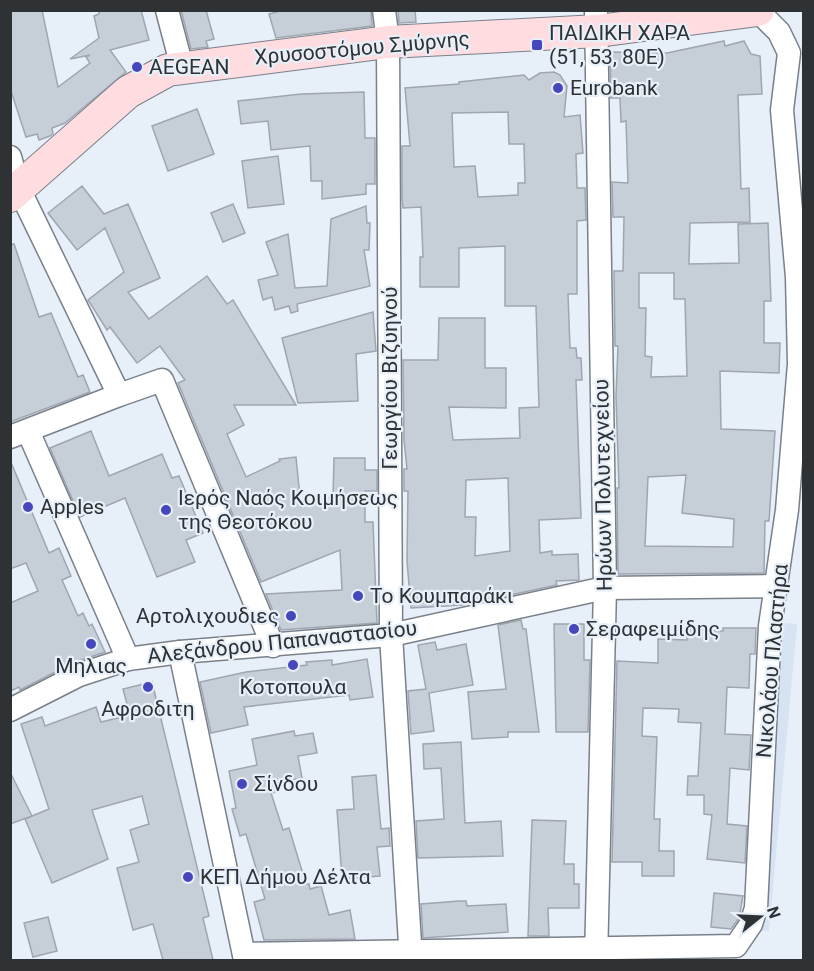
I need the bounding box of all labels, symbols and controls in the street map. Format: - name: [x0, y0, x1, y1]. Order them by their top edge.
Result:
- place label: ΠΑΙΔΙΚΗ ΧΑΡΑ (51, 53, 80Ε): [549, 21, 690, 69]
- street label: Χρυσοστόμου Σμύρνης: [253, 27, 471, 69]
- marker: ΠΑΙΔΙΚΗ ΧΑΡΑ (51, 53, 80Ε): [530, 38, 544, 52]
- place label: AEGEAN: [149, 55, 230, 79]
- marker: AEGEAN: [130, 60, 144, 74]
- place label: Eurobank: [570, 76, 658, 100]
- marker: Eurobank: [551, 81, 565, 95]
- street label: Γεωργίου Βιζυηνού: [378, 287, 402, 469]
- street label: Ηρώων Πολυτεχνείου: [589, 379, 617, 591]
- place label: Ιερός Ναός Κοιμήσεως της Θεοτόκου: [178, 486, 398, 534]
- place label: Apples: [40, 495, 104, 519]
- marker: Apples: [21, 500, 35, 514]
- marker: Ιερός Ναός Κοιμήσεως της Θεοτόκου: [159, 503, 173, 517]
- street label: Νικολάου Πλαστήρα: [752, 563, 792, 759]
- place label: Το Κουμπαράκι: [370, 584, 514, 608]
- marker: Το Κουμπαράκι: [351, 589, 365, 603]
- place label: Αρτολιχουδιες: [136, 604, 279, 628]
- marker: Αρτολιχουδιες: [284, 609, 298, 623]
- street label: Αλεξάνδρου Παπαναστασίου: [146, 616, 418, 668]
- place label: Σεραφειμίδης: [586, 617, 720, 641]
- marker: Σεραφειμίδης: [567, 622, 581, 636]
- marker: Μηλιας: [84, 637, 98, 651]
- place label: Μηλιας: [55, 654, 127, 678]
- marker: Κοτοπουλα: [286, 658, 300, 672]
- place label: Κοτοπουλα: [240, 675, 347, 699]
- marker: Αφροδιτη: [141, 680, 155, 694]
- place label: Αφροδιτη: [101, 697, 195, 721]
- place label: Σίνδου: [254, 772, 318, 796]
- marker: Σίνδου: [235, 777, 249, 791]
- place label: ΚΕΠ Δήμου Δέλτα: [200, 865, 371, 889]
- marker: ΚΕΠ Δήμου Δέλτα: [181, 870, 195, 884]
- north arrow: [730, 887, 790, 947]
- text: N: [763, 904, 785, 921]

